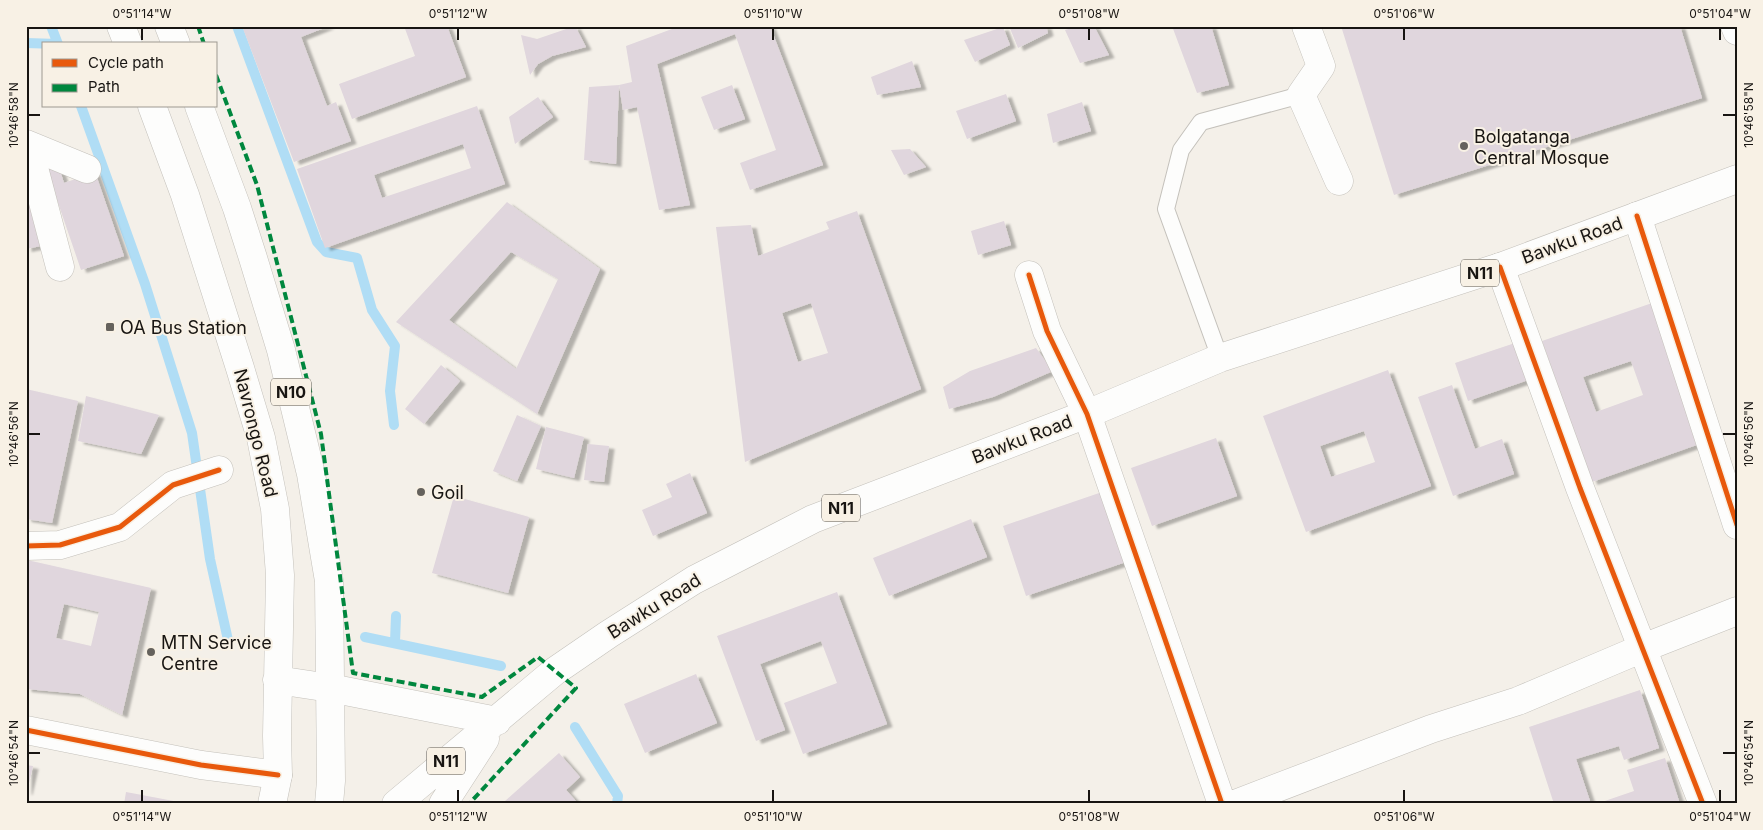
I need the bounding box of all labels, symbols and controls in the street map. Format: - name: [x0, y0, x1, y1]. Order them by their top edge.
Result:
- text: 0°51'14"W: [113, 6, 172, 21]
- text: 0°51'12"W: [429, 6, 487, 21]
- text: 0°51'10"W: [744, 6, 803, 21]
- text: 0°51'08"W: [1058, 6, 1120, 21]
- text: 0°51'06"W: [1373, 6, 1435, 21]
- text: 0°51'04"W: [1689, 6, 1751, 21]
- legend: [42, 42, 218, 108]
- text: Cycle path: [88, 53, 164, 72]
- text: Path: [88, 77, 120, 96]
- text: 10°46'58"N: [6, 82, 21, 148]
- text: 10°46'58"N: [1741, 82, 1756, 148]
- place label: Bolgatanga Central Mosque: [1474, 126, 1609, 168]
- marker: Bolgatanga Central Mosque: [1458, 140, 1470, 152]
- street label: Bawku Road: [1519, 212, 1625, 268]
- road number: N11: [1461, 260, 1499, 286]
- place label: OA Bus Station: [120, 317, 247, 338]
- marker: OA Bus Station: [104, 321, 116, 333]
- street label: Navrongo Road: [230, 367, 282, 499]
- road number: N10: [271, 378, 311, 406]
- text: 10°46'56"N: [6, 401, 21, 467]
- text: 10°46'56"N: [1741, 401, 1756, 467]
- street label: Bawku Road: [969, 410, 1075, 468]
- place label: Goil: [431, 482, 464, 503]
- marker: Goil: [415, 486, 427, 498]
- road number: N11: [822, 494, 860, 522]
- street label: Bawku Road: [604, 569, 704, 643]
- place label: MTN Service Centre: [161, 632, 272, 674]
- marker: MTN Service Centre: [145, 646, 157, 658]
- text: 10°46'54"N: [6, 720, 21, 786]
- text: 10°46'54"N: [1741, 720, 1756, 786]
- road number: N11: [427, 748, 465, 774]
- text: 0°51'14"W: [113, 809, 172, 824]
- text: 0°51'12"W: [429, 809, 487, 824]
- text: 0°51'10"W: [744, 809, 803, 824]
- text: 0°51'08"W: [1058, 809, 1120, 824]
- text: 0°51'06"W: [1373, 809, 1435, 824]
- text: 0°51'04"W: [1689, 809, 1751, 824]

